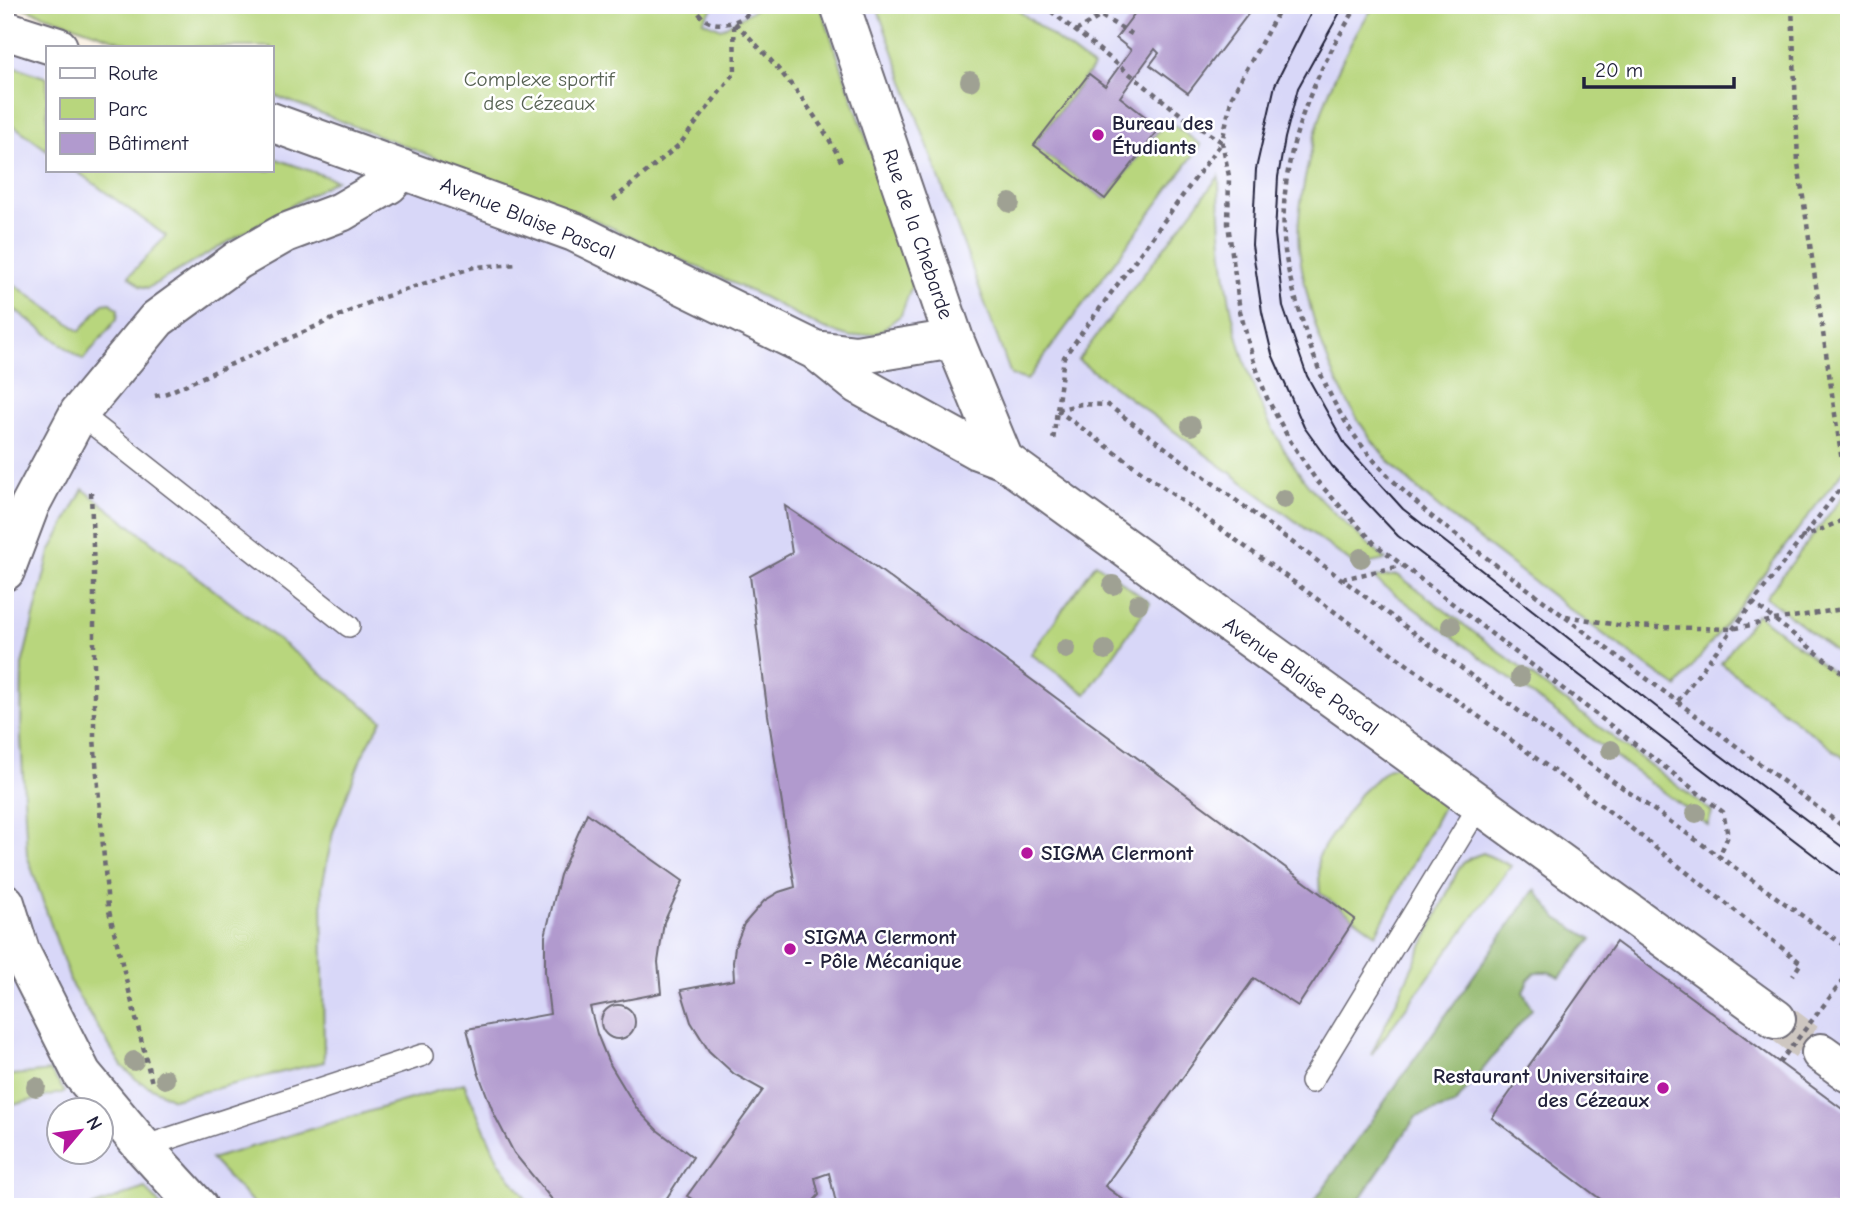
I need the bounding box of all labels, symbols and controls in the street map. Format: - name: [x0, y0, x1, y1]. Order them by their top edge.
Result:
- legend: [46, 46, 273, 172]
- scale bar: [1584, 46, 1735, 90]
- text: 20 m: [1595, 58, 1643, 82]
- text: Route: [108, 61, 158, 85]
- park label: Complexe sportif des Cézeaux: [464, 67, 615, 115]
- text: Parc: [108, 97, 148, 121]
- place label: Bureau des Étudiants: [1112, 111, 1213, 159]
- marker: Bureau des Étudiants: [1090, 127, 1106, 143]
- text: Bâtiment: [108, 131, 189, 155]
- street label: Rue de la Chebarde: [878, 146, 958, 322]
- street label: Avenue Blaise Pascal: [437, 172, 619, 264]
- street label: Avenue Blaise Pascal: [1219, 612, 1383, 740]
- place label: SIGMA Clermont: [1041, 841, 1195, 865]
- marker: SIGMA Clermont: [1019, 845, 1035, 861]
- place label: SIGMA Clermont - Pôle Mécanique: [804, 925, 961, 973]
- marker: SIGMA Clermont - Pôle Mécanique: [782, 941, 798, 957]
- place label: Restaurant Universitaire des Cézeaux: [1433, 1064, 1650, 1112]
- marker: Restaurant Universitaire des Cézeaux: [1655, 1080, 1671, 1096]
- north arrow: [46, 1096, 116, 1166]
- text: N: [81, 1112, 107, 1134]

